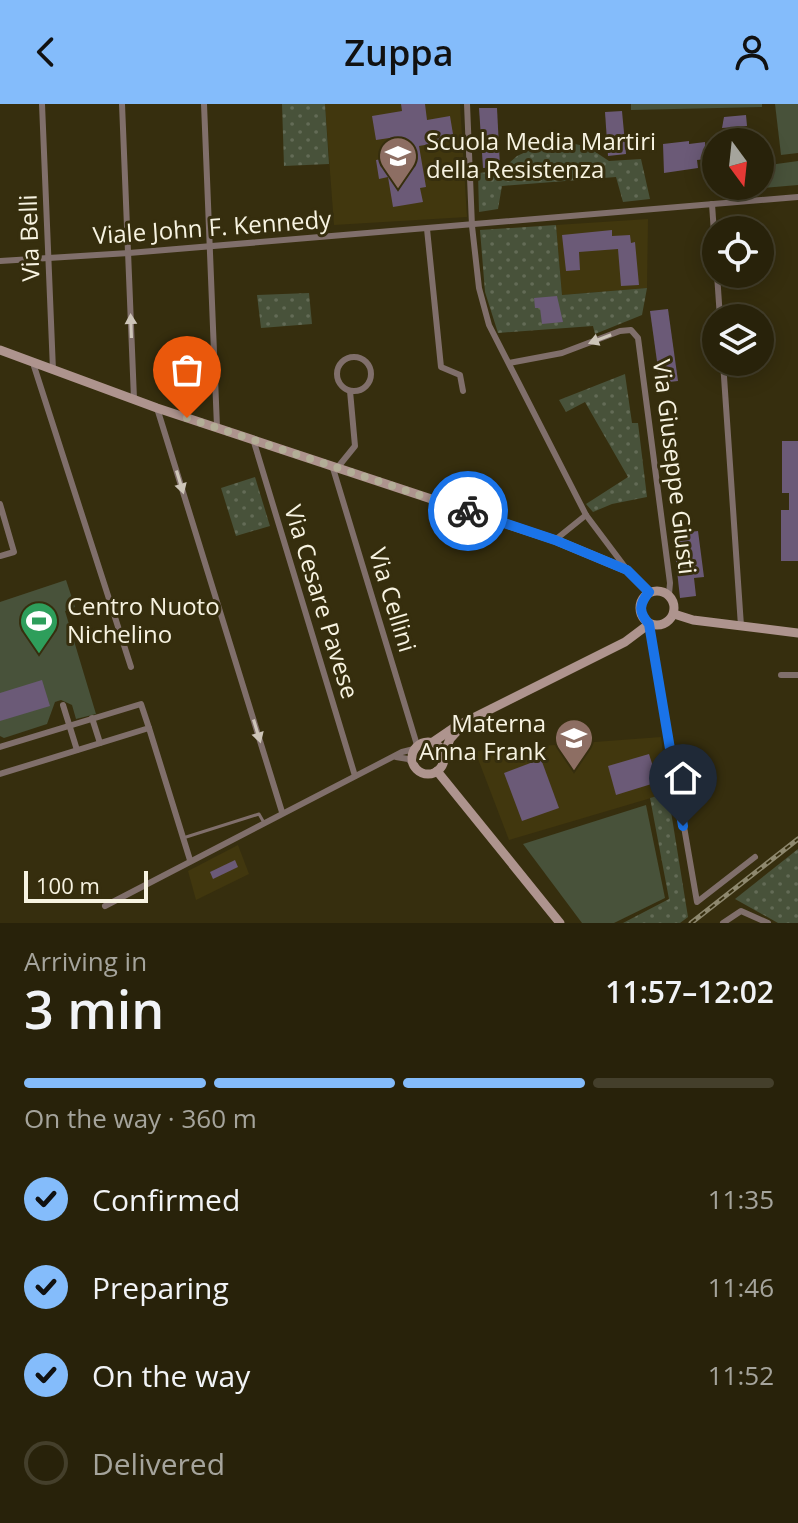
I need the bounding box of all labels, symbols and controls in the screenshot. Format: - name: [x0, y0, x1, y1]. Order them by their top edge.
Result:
- text: Zuppa: [344, 28, 454, 77]
- icon: back: [24, 30, 68, 74]
- icon: person: [730, 30, 774, 74]
- place label: Scuola Media Martiri della Resistenza: [426, 124, 656, 185]
- north arrow: [702, 128, 774, 200]
- map controls: [702, 128, 774, 376]
- school or university icon: Scuola Media Martiri della Resistenza: [377, 135, 419, 190]
- street label: Via Belli: [10, 194, 47, 282]
- street label: Viale John F. Kennedy: [92, 202, 333, 251]
- button: locate: [702, 216, 774, 288]
- button: layers: [702, 304, 774, 376]
- one-way arrow: [125, 313, 138, 338]
- one-way arrow: [588, 333, 612, 346]
- pin: [153, 336, 221, 418]
- icon: bag: [165, 348, 209, 392]
- street label: Via Giuseppe Giusti: [646, 357, 705, 576]
- one-way arrow: [174, 471, 187, 495]
- courier: [428, 471, 508, 551]
- icon: bike: [446, 489, 490, 533]
- street label: Via Cesare Pavese: [277, 501, 368, 702]
- street label: Via Cellini: [362, 543, 425, 656]
- place label: Centro Nuoto Nichelino: [67, 589, 220, 650]
- sports icon: Centro Nuoto Nichelino: [18, 600, 60, 655]
- place label: Materna Anna Frank: [419, 706, 546, 767]
- school or university icon: Materna Anna Frank: [553, 717, 595, 772]
- one-way arrow: [251, 719, 264, 743]
- pin: [649, 744, 717, 826]
- icon: home: [661, 756, 705, 800]
- scale bar: [24, 867, 148, 903]
- text: 100 m: [36, 870, 100, 900]
- text: Arriving in: [24, 943, 147, 979]
- text: 11:57–12:02: [605, 971, 774, 1012]
- text: 3 min: [24, 973, 164, 1044]
- text: On the way · 360 m: [24, 1100, 257, 1136]
- icon: check: [24, 1177, 68, 1221]
- text: Confirmed: [92, 1179, 240, 1220]
- text: 11:35: [708, 1181, 774, 1217]
- icon: check: [24, 1265, 68, 1309]
- text: Preparing: [92, 1267, 229, 1308]
- text: 11:46: [708, 1269, 774, 1305]
- icon: check: [24, 1353, 68, 1397]
- text: On the way: [92, 1355, 250, 1396]
- text: 11:52: [708, 1357, 774, 1393]
- text: Delivered: [92, 1443, 225, 1484]

